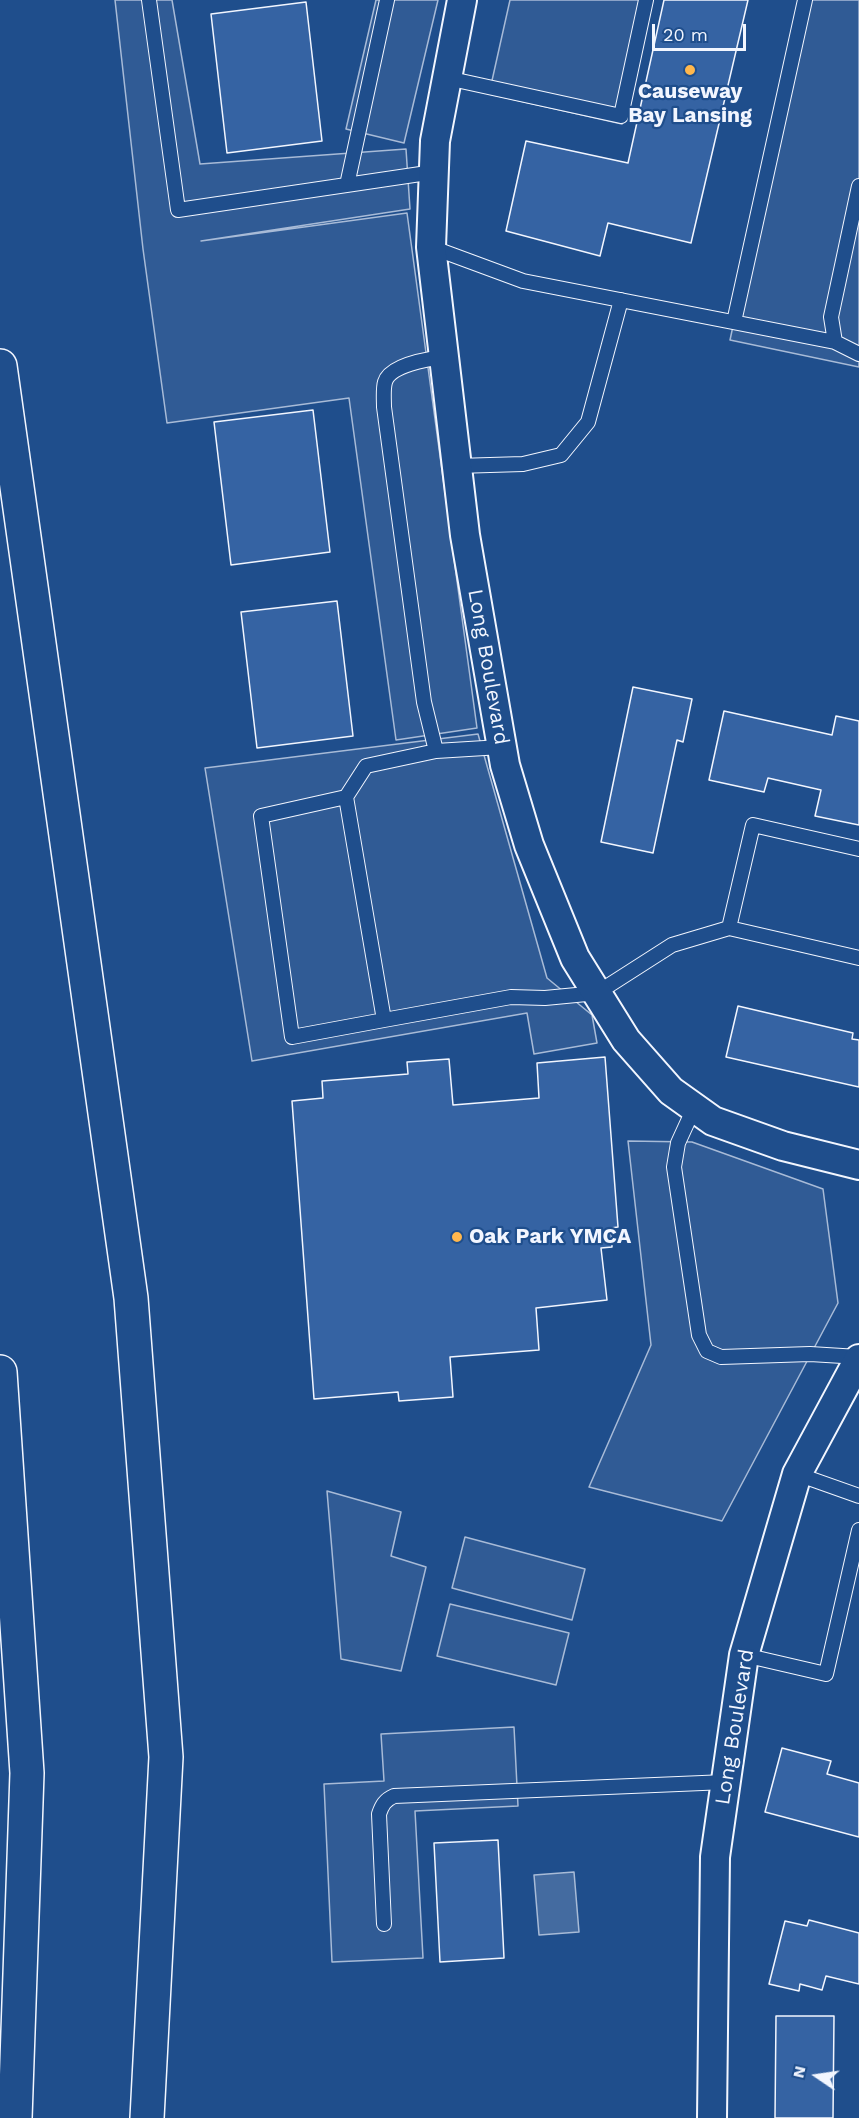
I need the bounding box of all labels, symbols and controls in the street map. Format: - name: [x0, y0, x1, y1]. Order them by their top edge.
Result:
- scale bar: [655, 12, 750, 50]
- text: 20 m: [663, 24, 708, 45]
- marker: Causeway Bay Lansing: [683, 63, 697, 77]
- place label: Causeway Bay Lansing: [628, 79, 752, 129]
- street label: Long Boulevard: [462, 587, 514, 747]
- place label: Oak Park YMCA: [469, 1224, 631, 1250]
- marker: Oak Park YMCA: [450, 1230, 464, 1244]
- street label: Long Boulevard: [710, 1647, 760, 1807]
- north arrow: [787, 2046, 847, 2106]
- text: N: [788, 2064, 810, 2080]

